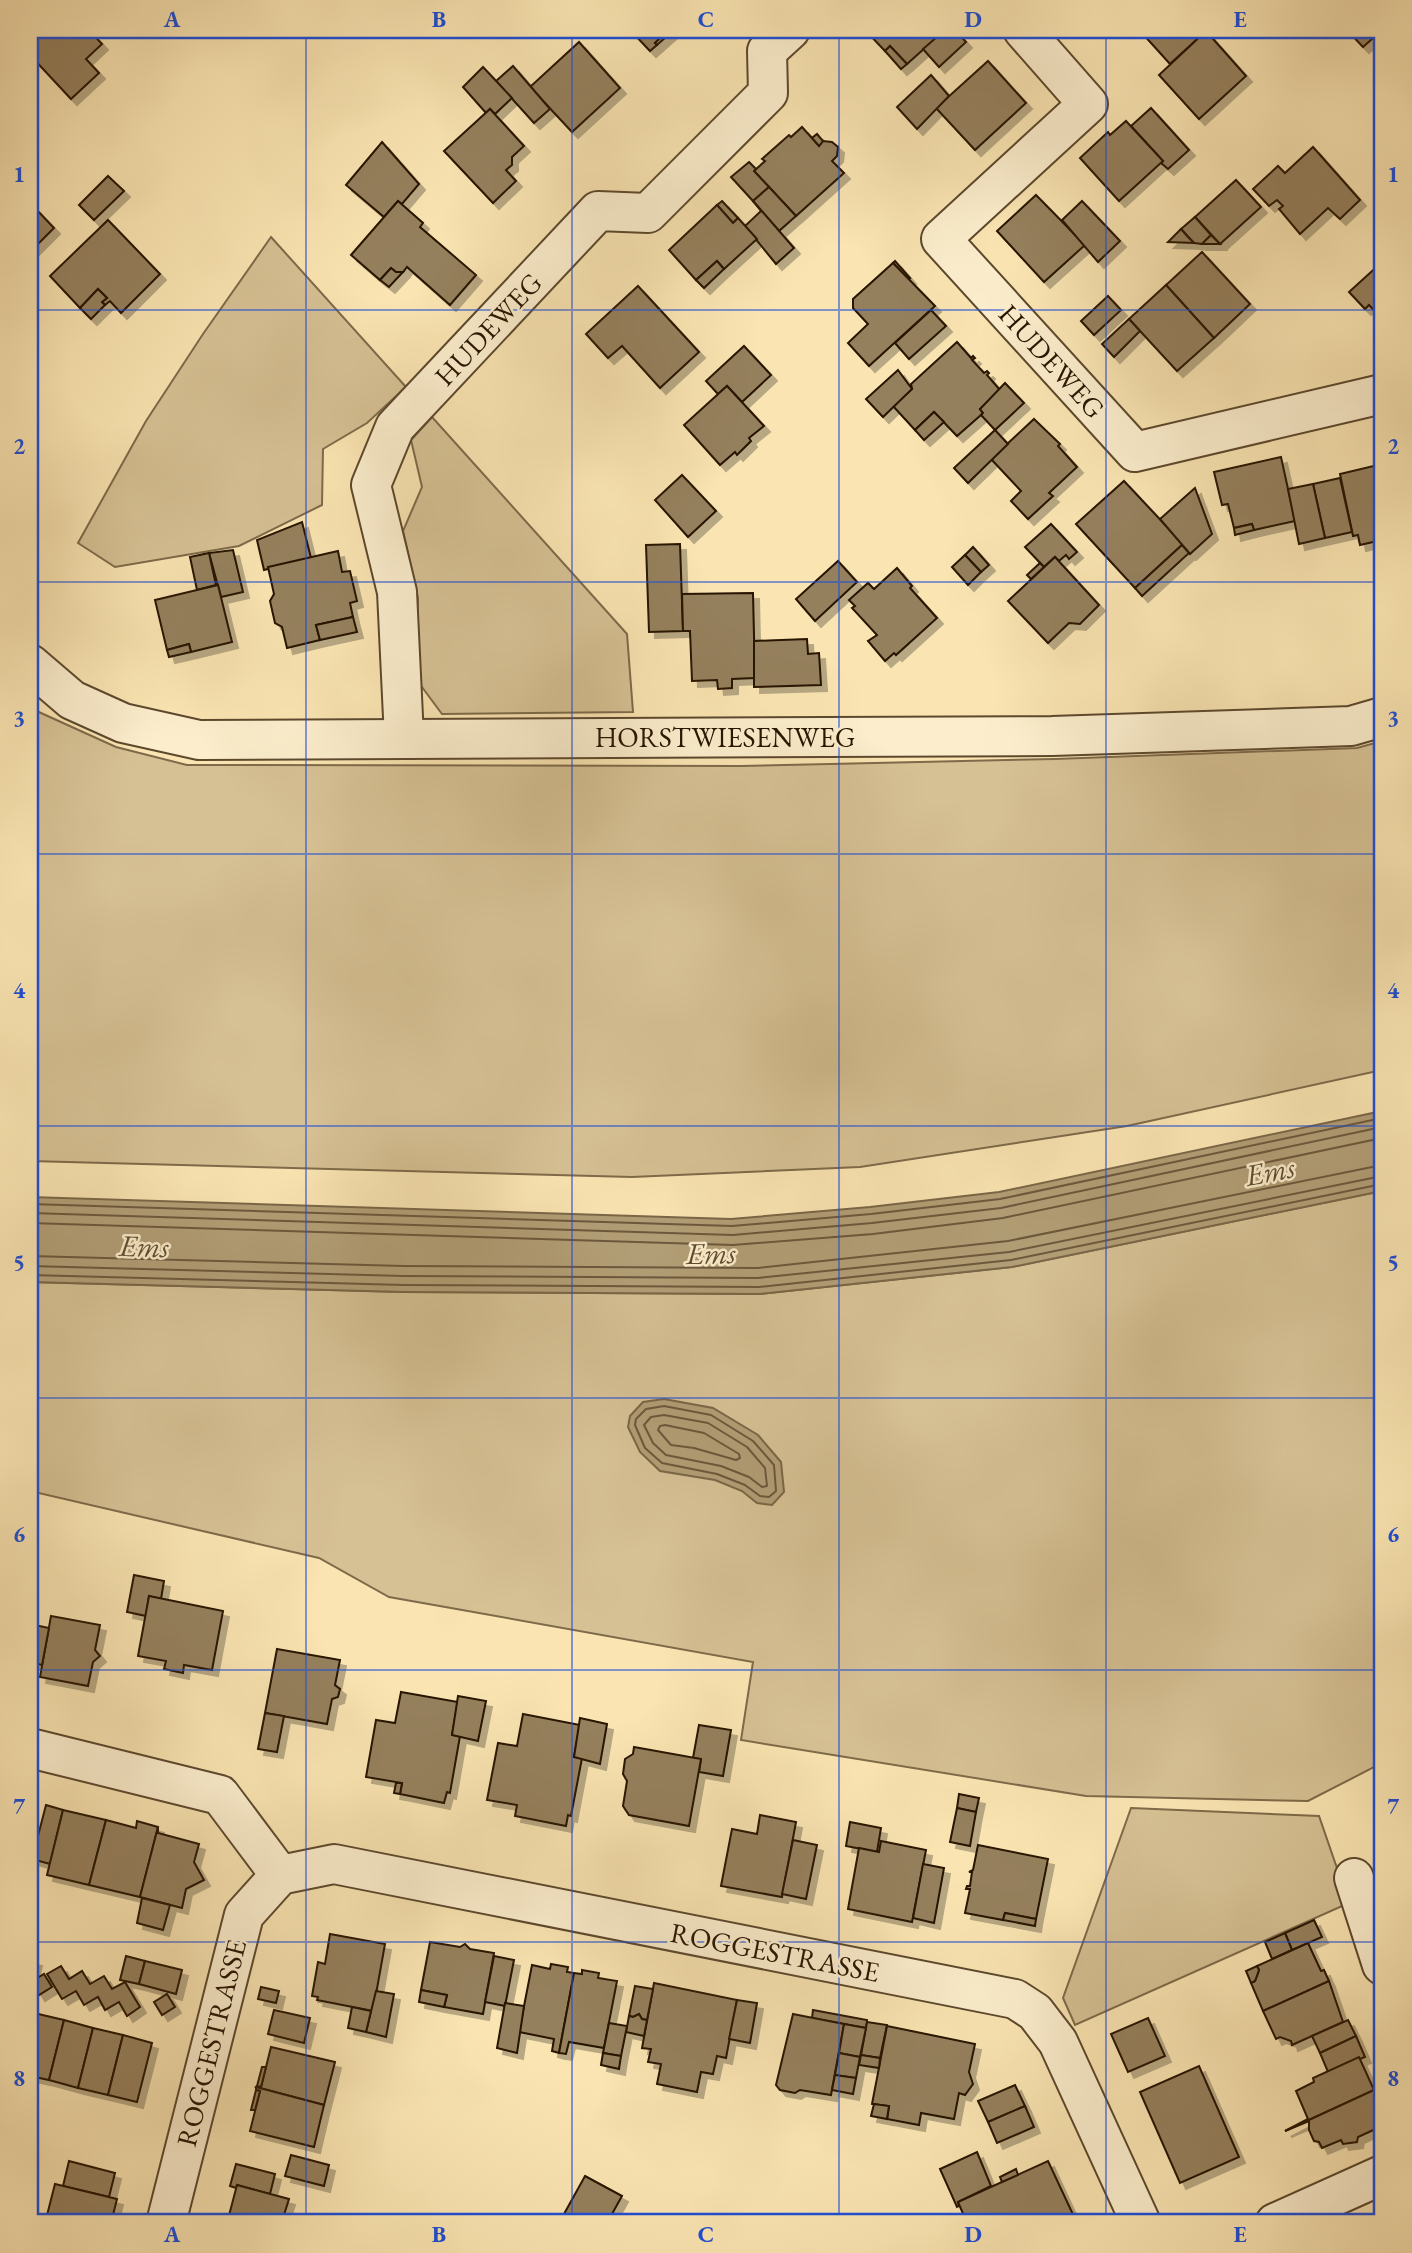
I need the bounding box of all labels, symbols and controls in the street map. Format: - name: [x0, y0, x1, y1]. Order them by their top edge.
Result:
- text: A: [163, 4, 181, 34]
- text: B: [432, 4, 446, 34]
- text: C: [698, 4, 714, 34]
- text: D: [964, 4, 982, 34]
- text: E: [1233, 4, 1247, 34]
- text: 1: [13, 159, 25, 189]
- text: 1: [1387, 159, 1399, 189]
- street label: HUDEWEG: [426, 265, 550, 393]
- street label: HUDEWEG: [991, 296, 1113, 426]
- text: 2: [13, 431, 25, 461]
- text: 2: [1387, 431, 1399, 461]
- text: 3: [13, 703, 25, 733]
- text: 3: [1387, 703, 1399, 733]
- street label: HORSTWIESENWEG: [595, 719, 855, 755]
- text: 4: [13, 975, 26, 1005]
- text: 4: [1387, 975, 1400, 1005]
- water label: Ems: [1241, 1147, 1299, 1195]
- water label: Ems: [118, 1226, 170, 1266]
- water label: Ems: [685, 1233, 737, 1273]
- text: 5: [13, 1247, 25, 1277]
- text: 5: [1387, 1247, 1399, 1277]
- text: 6: [13, 1519, 25, 1549]
- text: 6: [1387, 1519, 1399, 1549]
- text: 7: [13, 1791, 26, 1821]
- text: 7: [1387, 1791, 1400, 1821]
- street label: ROGGESTRASSE: [667, 1914, 883, 1990]
- street label: ROGGESTRASSE: [168, 1936, 254, 2150]
- text: 8: [13, 2063, 25, 2093]
- text: 8: [1387, 2063, 1399, 2093]
- text: A: [163, 2219, 181, 2249]
- text: B: [432, 2219, 446, 2249]
- text: C: [698, 2219, 714, 2249]
- text: D: [964, 2219, 982, 2249]
- text: E: [1233, 2219, 1247, 2249]

